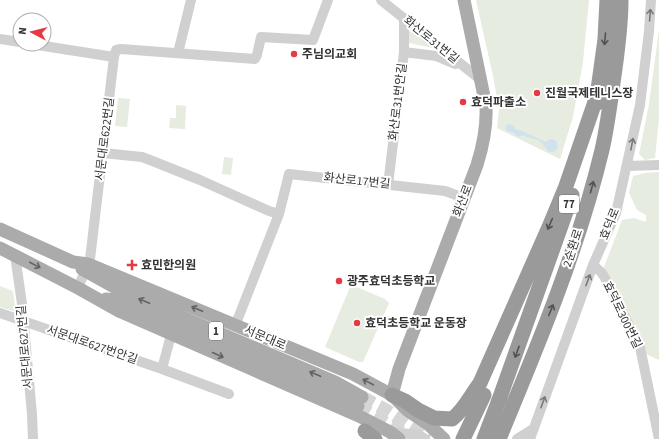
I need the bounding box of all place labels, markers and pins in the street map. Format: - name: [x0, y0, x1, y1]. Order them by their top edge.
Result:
- place label: 주님의교회: [302, 46, 357, 63]
- marker: 주님의교회: [289, 49, 299, 59]
- place label: 진월국제테니스장: [545, 85, 633, 102]
- marker: 진월국제테니스장: [532, 88, 542, 98]
- place label: 효덕파출소: [471, 94, 526, 111]
- marker: 효덕파출소: [458, 97, 468, 107]
- place label: 효민한의원: [141, 257, 196, 274]
- marker: 효민한의원: [126, 259, 138, 271]
- place label: 광주효덕초등학교: [347, 273, 435, 290]
- marker: 광주효덕초등학교: [334, 276, 344, 286]
- place label: 효덕초등학교 운동장: [365, 315, 467, 332]
- marker: 효덕초등학교 운동장: [352, 318, 362, 328]

